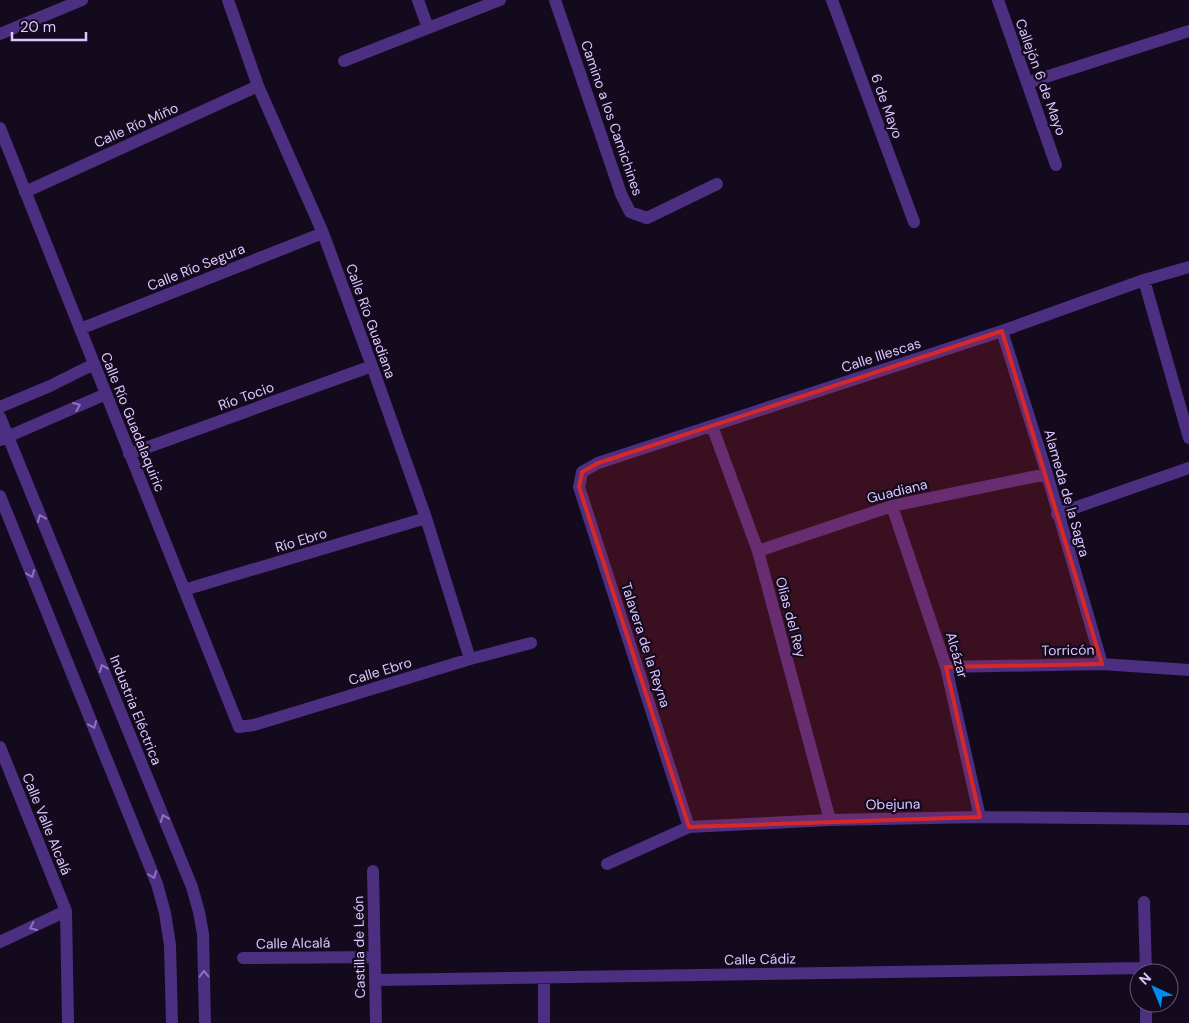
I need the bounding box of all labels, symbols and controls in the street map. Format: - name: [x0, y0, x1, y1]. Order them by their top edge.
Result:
- scale bar: [12, 10, 86, 42]
- street label: Callejón 6 de Mayo: [1012, 16, 1070, 138]
- text: 20 m: [20, 17, 56, 37]
- street label: Camino a los Camichines: [577, 38, 647, 198]
- street label: 6 de Mayo: [867, 71, 907, 141]
- street label: Calle Río Miño: [91, 98, 181, 152]
- street label: Calle Río Segura: [145, 239, 247, 295]
- street label: Calle Río Guadiana: [342, 261, 400, 381]
- street label: Calle Illescas: [839, 334, 923, 376]
- street label: Calle Río Guadalaquiric: [97, 349, 169, 495]
- street label: Río Tocio: [216, 378, 276, 414]
- one-way arrow: [72, 402, 81, 413]
- street label: Alameda de la Sagra: [1040, 427, 1094, 559]
- street label: Guadiana: [865, 475, 929, 507]
- one-way arrow: [37, 514, 47, 522]
- street label: Río Ebro: [273, 524, 329, 556]
- one-way arrow: [25, 569, 36, 578]
- street label: Olias del Rey: [772, 575, 810, 659]
- street label: Talavera de la Reyna: [617, 580, 675, 710]
- street label: Alcázar: [942, 630, 972, 680]
- street label: Torricón: [1041, 641, 1095, 659]
- street label: Industria Eléctrica: [106, 653, 166, 767]
- street label: Calle Ebro: [346, 653, 414, 689]
- one-way arrow: [99, 664, 109, 673]
- one-way arrow: [87, 720, 97, 728]
- street label: Calle Valle Alcalá: [18, 770, 76, 878]
- street label: Obejuna: [866, 795, 920, 813]
- one-way arrow: [160, 814, 171, 823]
- one-way arrow: [147, 870, 157, 879]
- street label: Castilla de León: [349, 896, 369, 998]
- one-way arrow: [29, 920, 38, 931]
- street label: Calle Alcalá: [256, 933, 330, 953]
- street label: Calle Cádiz: [724, 949, 796, 969]
- north arrow: [1129, 963, 1179, 1013]
- text: N: [1135, 969, 1155, 989]
- one-way arrow: [199, 970, 209, 978]

